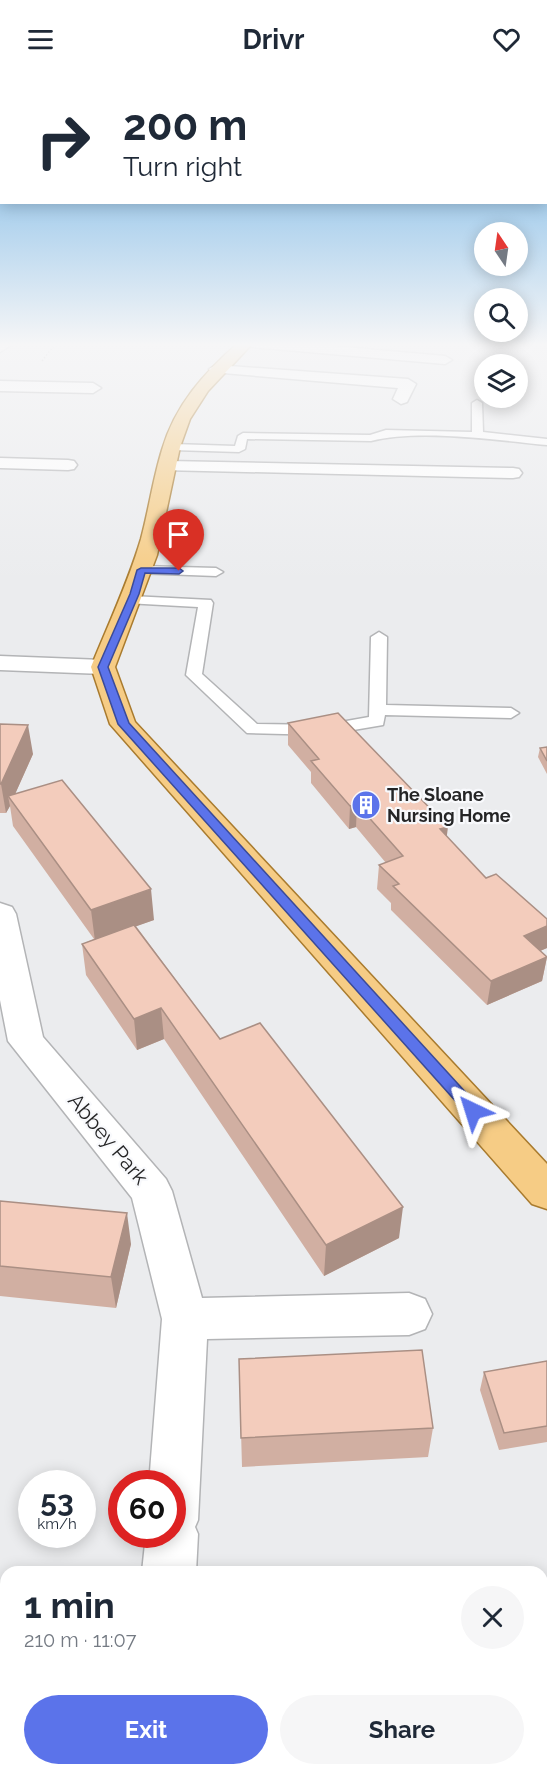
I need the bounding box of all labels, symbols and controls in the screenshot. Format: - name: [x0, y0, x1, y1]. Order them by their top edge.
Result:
- icon: menu: [24, 23, 57, 56]
- icon: heart: [490, 23, 523, 56]
- text: Drivr: [243, 24, 304, 55]
- text: 200 m: [123, 101, 247, 150]
- icon: right: [24, 102, 102, 180]
- text: Turn right: [123, 151, 242, 182]
- north arrow: [474, 222, 528, 276]
- map controls: [474, 222, 528, 408]
- button: search: [474, 288, 528, 342]
- button: layers: [474, 354, 528, 408]
- pin: [153, 509, 204, 571]
- icon: arrive: [162, 518, 195, 551]
- place label: The Sloane Nursing Home: [387, 784, 511, 826]
- building icon: The Sloane Nursing Home: [350, 789, 382, 821]
- position arrow: [441, 1079, 505, 1143]
- street label: Abbey Park: [63, 1088, 154, 1189]
- speed limit sign: 60: [108, 1470, 186, 1548]
- text: 53: [40, 1484, 74, 1519]
- text: km/h: [37, 1515, 77, 1533]
- text: 1 min: [24, 1584, 115, 1626]
- button: close: [461, 1586, 524, 1649]
- text: 210 m · 11:07: [24, 1628, 136, 1652]
- button: Exit: [24, 1695, 268, 1764]
- button: Share: [280, 1695, 524, 1764]

